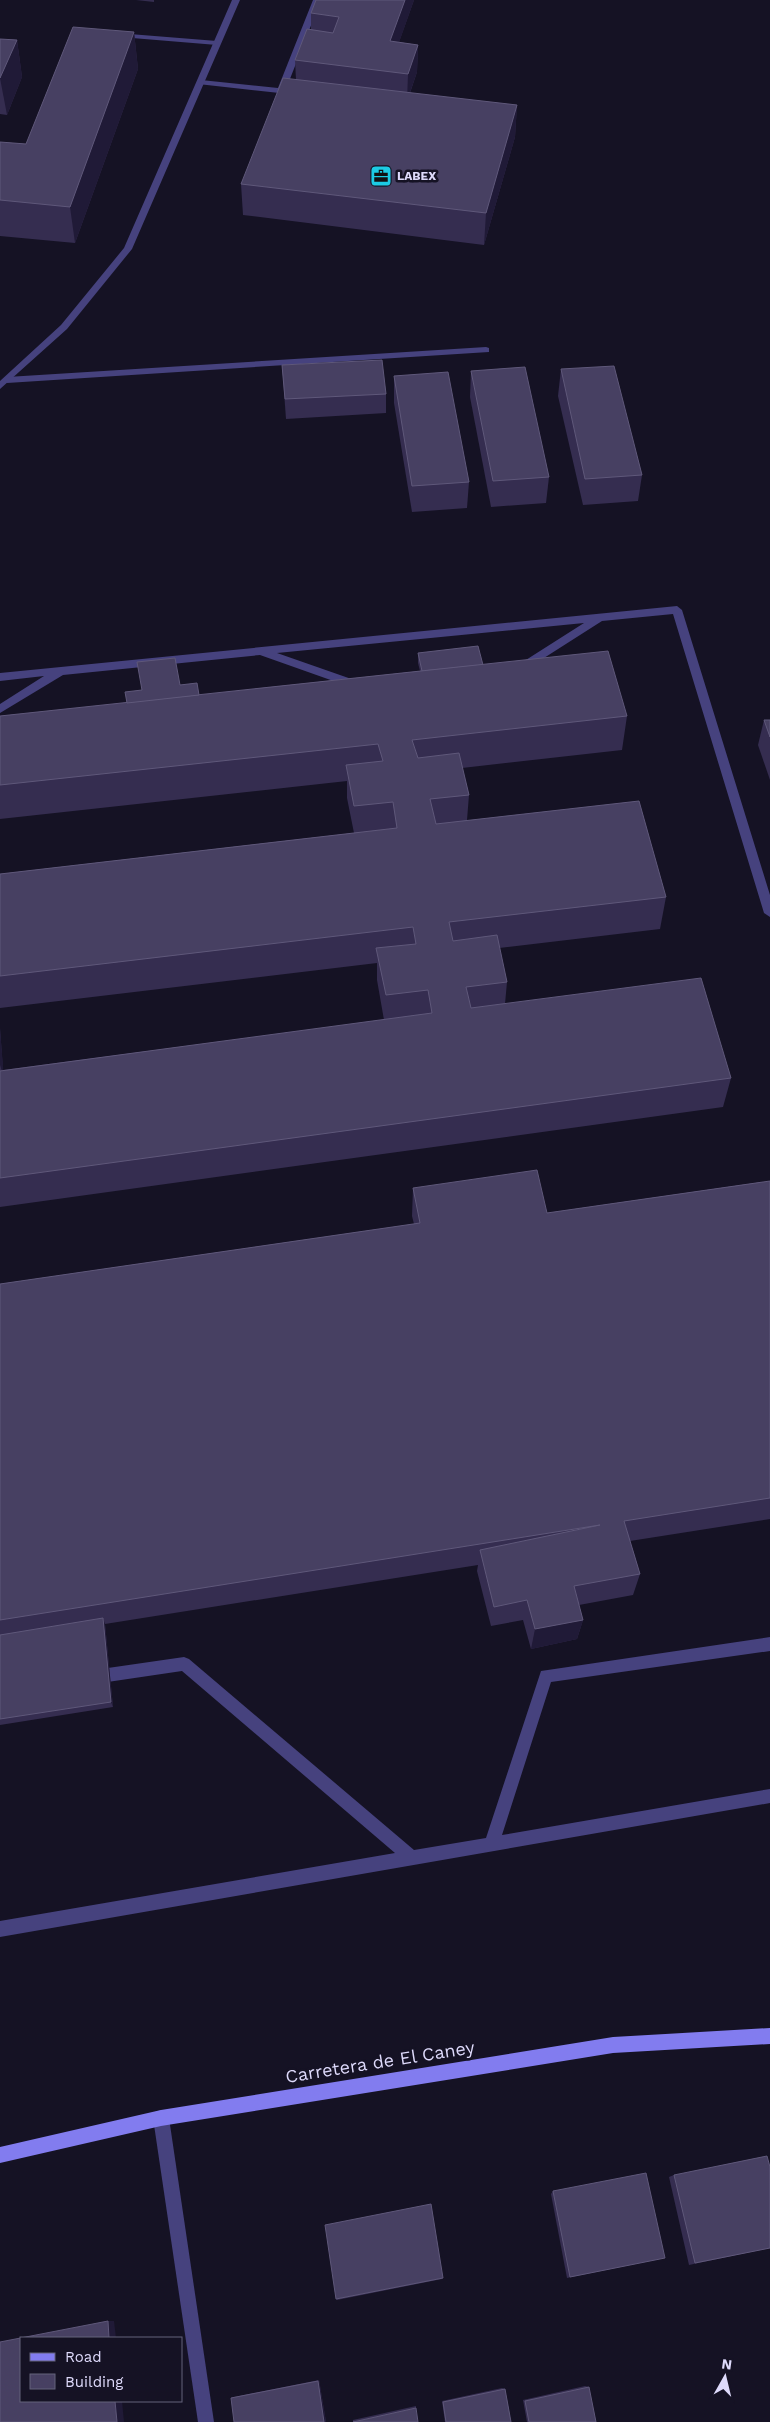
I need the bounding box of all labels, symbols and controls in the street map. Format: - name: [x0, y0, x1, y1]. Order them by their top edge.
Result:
- office icon: LABEX: [369, 164, 393, 188]
- place label: LABEX: [397, 169, 436, 183]
- street label: Carretera de El Caney: [284, 2036, 477, 2087]
- legend: [20, 2337, 182, 2402]
- text: Road: [65, 2348, 102, 2366]
- north arrow: [700, 2352, 750, 2402]
- text: N: [721, 2355, 733, 2373]
- text: Building: [65, 2373, 123, 2391]

